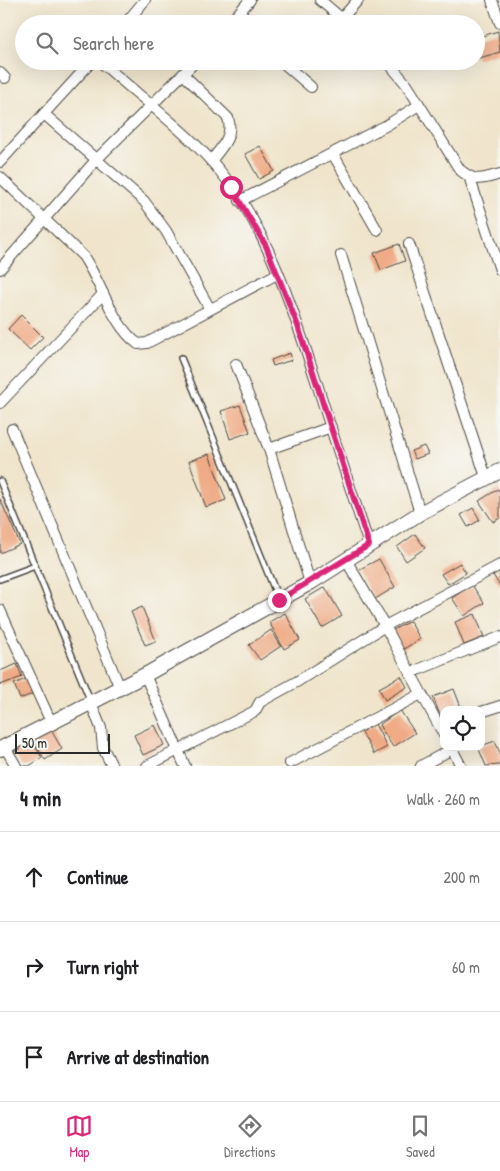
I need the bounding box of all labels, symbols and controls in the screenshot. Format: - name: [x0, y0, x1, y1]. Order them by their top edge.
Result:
- search box: [15, 15, 485, 70]
- icon: search: [33, 29, 61, 57]
- text: Search here: [73, 30, 154, 56]
- route start: [220, 176, 243, 199]
- route end: [268, 589, 291, 612]
- map controls: [440, 706, 485, 751]
- button: locate: [440, 706, 485, 751]
- scale bar: [15, 731, 110, 754]
- text: 50 m: [22, 733, 47, 752]
- text: 4 min: [20, 784, 61, 813]
- text: Walk · 260 m: [407, 788, 480, 810]
- icon: ahead: [20, 863, 48, 891]
- text: Continue: [67, 864, 128, 890]
- text: 200 m: [444, 866, 480, 888]
- icon: right: [20, 953, 48, 981]
- text: Turn right: [67, 954, 138, 980]
- text: 60 m: [452, 956, 480, 978]
- icon: arrive: [20, 1043, 48, 1071]
- text: Arrive at destination: [67, 1044, 209, 1070]
- tab: Map: [65, 1112, 93, 1161]
- tab: Directions: [224, 1112, 275, 1161]
- tab: Saved: [406, 1112, 435, 1161]

